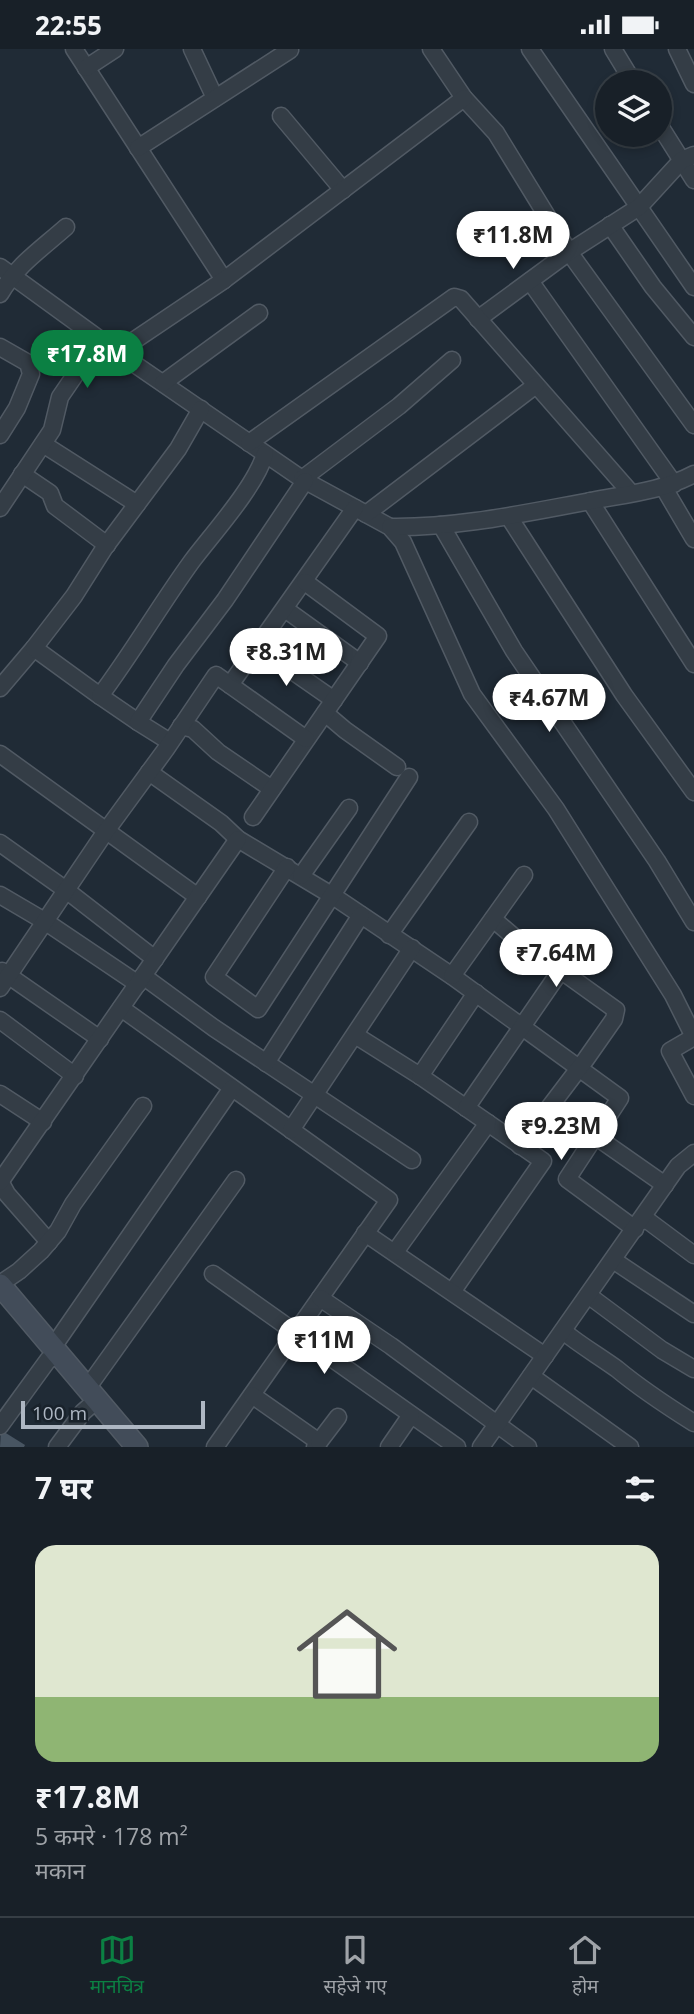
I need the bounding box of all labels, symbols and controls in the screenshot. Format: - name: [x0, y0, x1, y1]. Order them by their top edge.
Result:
- text: 22:55: [35, 7, 102, 43]
- map controls: [595, 70, 672, 147]
- button: layers: [595, 70, 672, 147]
- pin: ₹11.8M: [456, 211, 570, 271]
- text: ₹11.8M: [473, 218, 553, 250]
- pin: ₹17.8M: [30, 331, 144, 390]
- text: ₹17.8M: [47, 337, 127, 369]
- pin: ₹8.31M: [229, 629, 343, 688]
- text: ₹8.31M: [246, 635, 326, 667]
- pin: ₹4.67M: [492, 675, 606, 734]
- text: ₹4.67M: [509, 681, 589, 713]
- pin: ₹7.64M: [499, 929, 613, 989]
- text: ₹7.64M: [516, 936, 596, 968]
- pin: ₹9.23M: [504, 1103, 618, 1162]
- text: ₹9.23M: [521, 1109, 601, 1141]
- pin: ₹11M: [283, 1317, 365, 1376]
- text: ₹11M: [293, 1323, 355, 1355]
- scale bar: [21, 1398, 205, 1430]
- text: 100 m: [32, 1400, 87, 1426]
- text: 7 घर: [35, 1467, 93, 1508]
- icon: filters: [621, 1470, 659, 1508]
- icon: home: [284, 1591, 410, 1717]
- text: ₹17.8M: [35, 1776, 140, 1817]
- text: 5 कमरे · 178 m²: [35, 1820, 188, 1852]
- text: मकान: [35, 1854, 85, 1886]
- tab: मानचित्र: [90, 1931, 144, 2001]
- tab: सहेजे गए: [324, 1931, 387, 2001]
- tab: होम: [566, 1931, 604, 2001]

